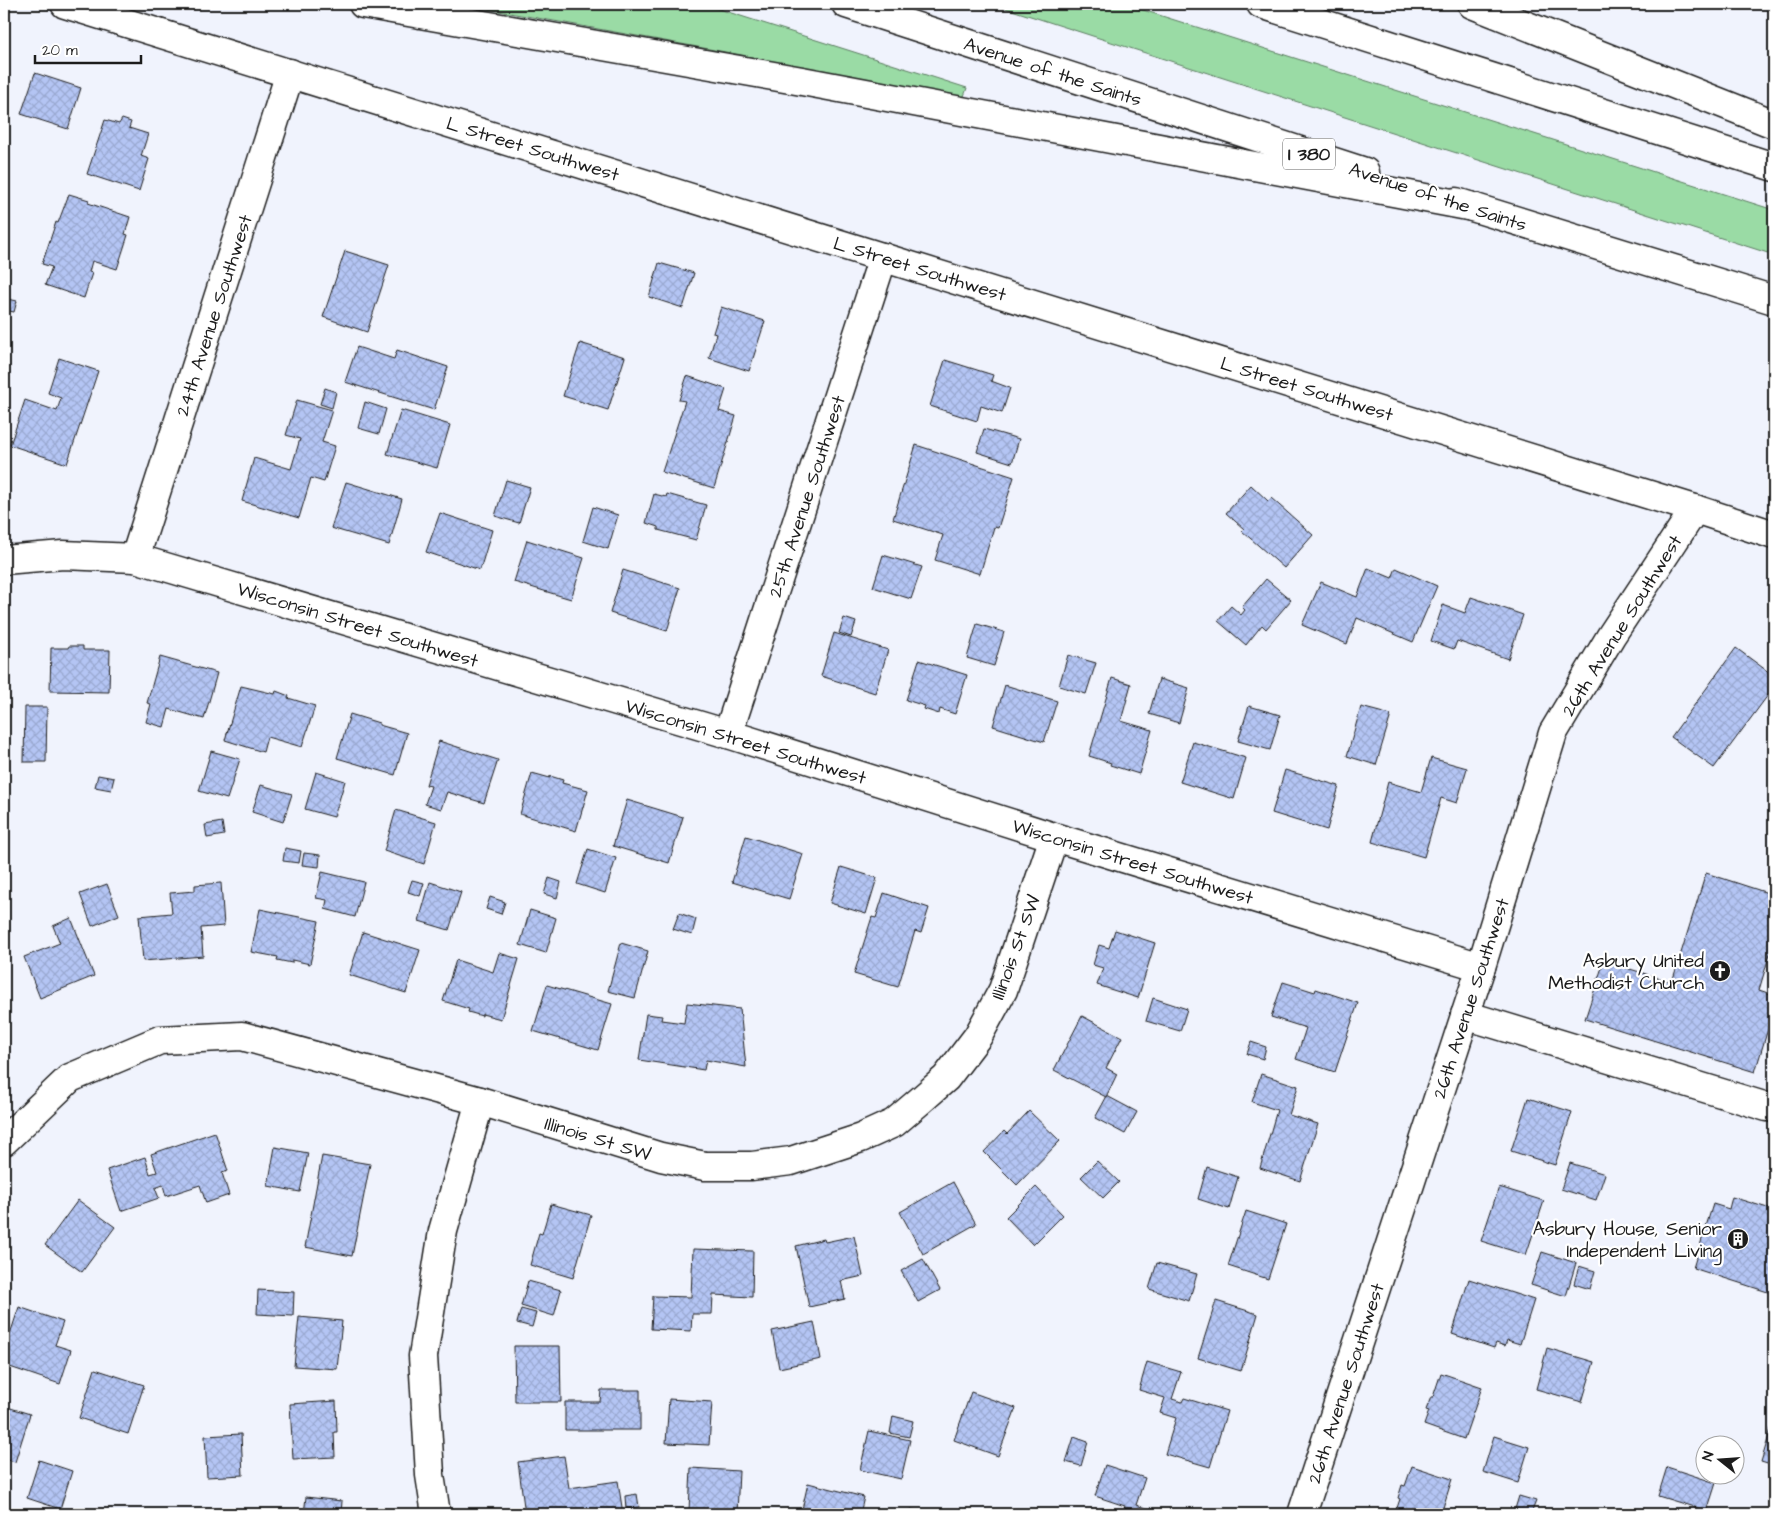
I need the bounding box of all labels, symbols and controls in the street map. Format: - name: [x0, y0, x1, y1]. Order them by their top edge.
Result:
- street label: Avenue of the Saints: [960, 31, 1145, 114]
- scale bar: [35, 32, 141, 64]
- text: 20 m: [42, 40, 78, 61]
- street label: L Street Southwest: [443, 110, 623, 189]
- road number: I 380: [1283, 138, 1335, 170]
- street label: Avenue of the Saints: [1345, 156, 1530, 239]
- street label: 24th Avenue Southwest: [169, 211, 260, 420]
- street label: L Street Southwest: [830, 230, 1010, 309]
- street label: L Street Southwest: [1217, 350, 1397, 429]
- street label: 25th Avenue Southwest: [762, 392, 853, 601]
- street label: 26th Avenue Southwest: [1555, 530, 1689, 722]
- street label: Wisconsin Street Southwest: [234, 576, 482, 675]
- street label: Wisconsin Street Southwest: [622, 693, 870, 792]
- street label: Wisconsin Street Southwest: [1009, 813, 1257, 912]
- street label: Illinois St SW: [985, 891, 1048, 1004]
- street label: 26th Avenue Southwest: [1426, 894, 1517, 1102]
- place label: Asbury United Methodist Church: [1548, 948, 1705, 997]
- church icon: Asbury United Methodist Church: [1708, 959, 1732, 983]
- street label: Illinois St SW: [541, 1111, 654, 1168]
- place label: Asbury House, Senior Independent Living: [1533, 1216, 1723, 1266]
- building icon: Asbury House, Senior Independent Living: [1726, 1227, 1750, 1251]
- street label: 26th Avenue Southwest: [1301, 1279, 1392, 1487]
- north arrow: [1696, 1436, 1746, 1486]
- text: N: [1698, 1449, 1719, 1464]

